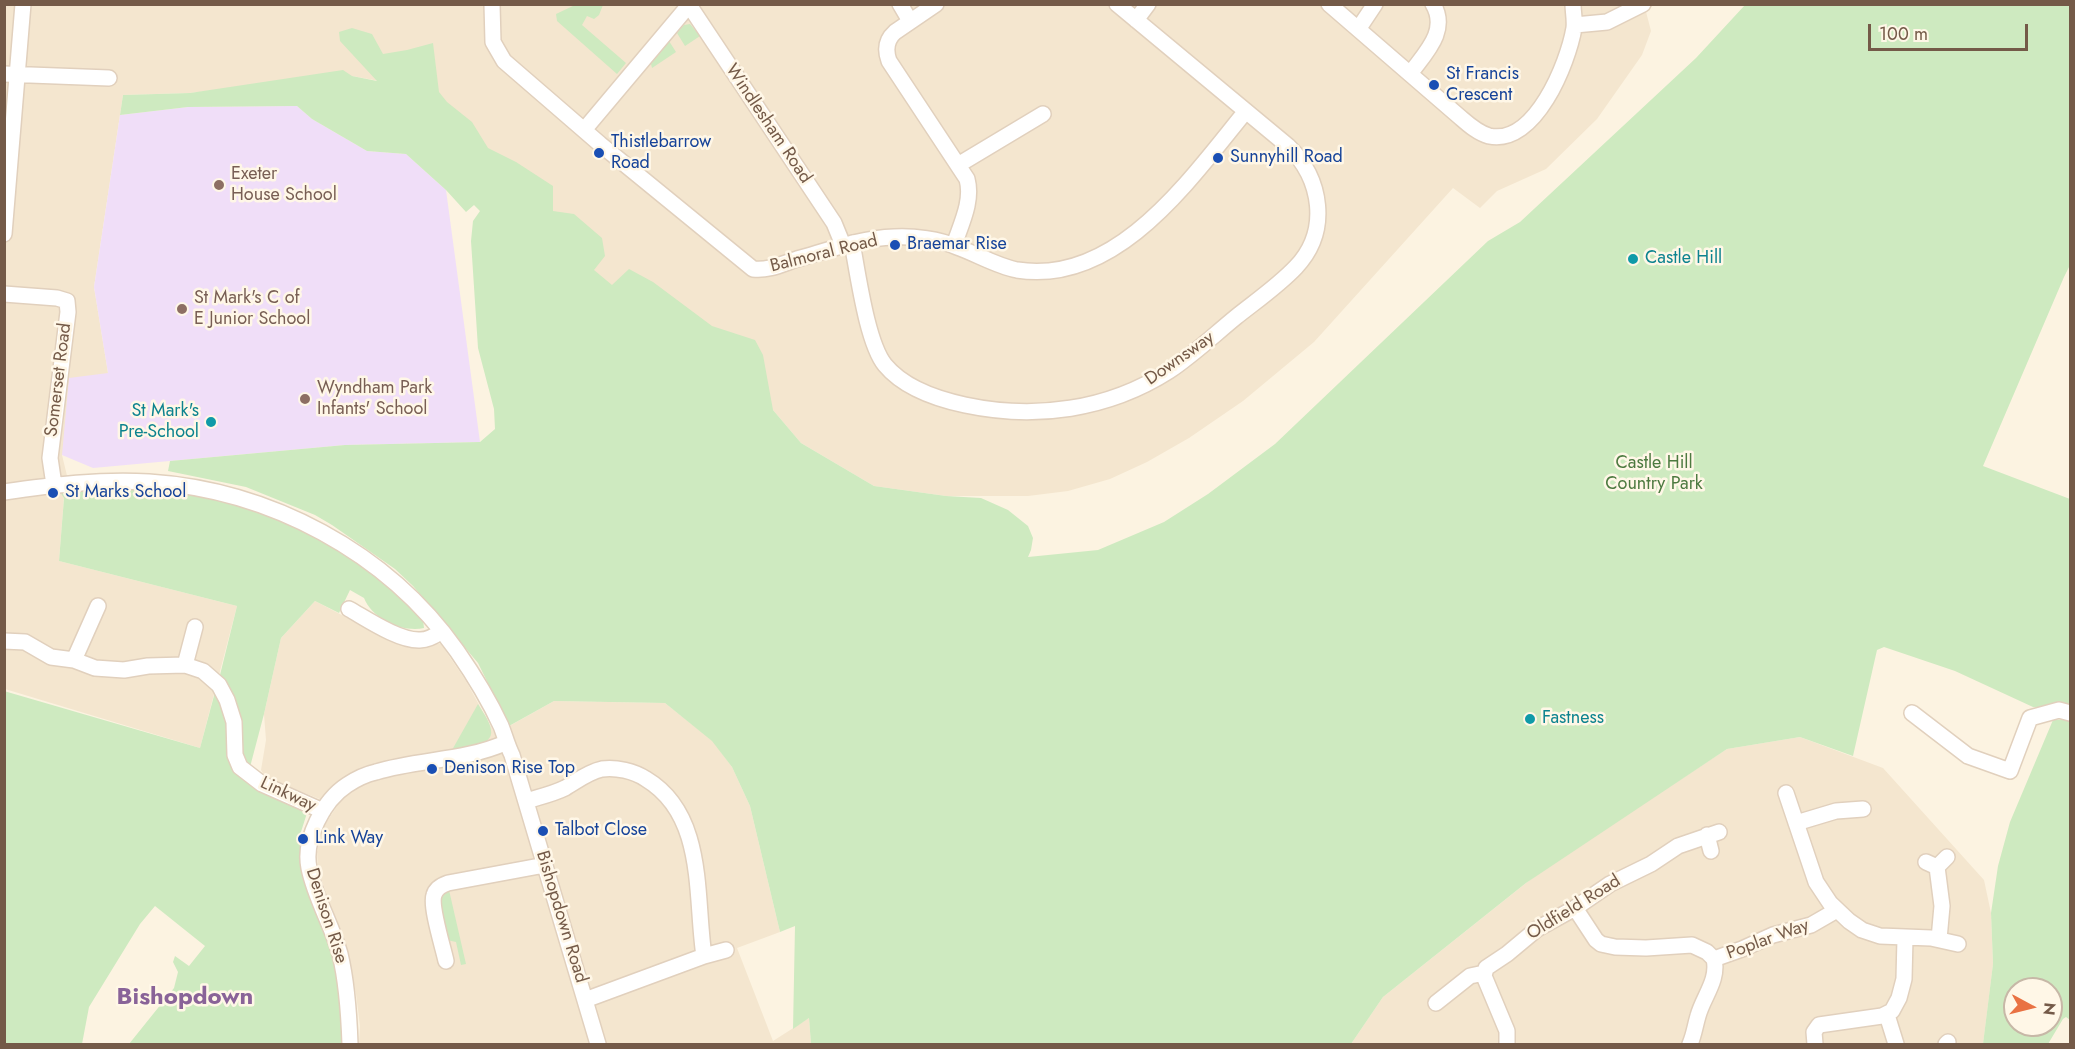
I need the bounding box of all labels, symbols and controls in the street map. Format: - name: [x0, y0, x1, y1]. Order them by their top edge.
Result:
- scale bar: [1871, 12, 2032, 50]
- text: 100 m: [1879, 21, 1928, 47]
- street label: Windlesham Road: [720, 60, 816, 188]
- place label: St Francis Crescent: [1446, 64, 1519, 106]
- marker: St Francis Crescent: [1427, 78, 1441, 92]
- place label: Thistlebarrow Road: [611, 132, 711, 174]
- marker: Thistlebarrow Road: [592, 146, 606, 160]
- place label: Sunnyhill Road: [1230, 147, 1343, 169]
- marker: Sunnyhill Road: [1211, 151, 1225, 165]
- place label: Exeter House School: [231, 164, 337, 207]
- marker: Exeter House School: [212, 178, 226, 192]
- street label: Balmoral Road: [768, 230, 880, 278]
- place label: Braemar Rise: [907, 234, 1007, 256]
- marker: Braemar Rise: [888, 238, 902, 252]
- place label: Castle Hill: [1645, 248, 1722, 270]
- marker: Castle Hill: [1626, 252, 1640, 266]
- place label: St Mark's C of E Junior School: [194, 288, 310, 330]
- marker: St Mark's C of E Junior School: [175, 302, 189, 316]
- street label: Somerset Road: [41, 322, 77, 438]
- street label: Downsway: [1141, 327, 1219, 391]
- place label: Wyndham Park Infants' School: [317, 378, 432, 420]
- marker: Wyndham Park Infants' School: [298, 392, 312, 406]
- place label: St Mark's Pre-School: [119, 401, 199, 444]
- marker: St Mark's Pre-School: [204, 415, 218, 429]
- park label: Castle Hill Country Park: [1605, 453, 1703, 496]
- place label: St Marks School: [65, 482, 186, 504]
- marker: St Marks School: [46, 486, 60, 500]
- place label: Fastness: [1542, 708, 1604, 730]
- marker: Fastness: [1523, 712, 1537, 726]
- place label: Denison Rise Top: [444, 758, 575, 780]
- marker: Denison Rise Top: [425, 762, 439, 776]
- street label: Linkway: [257, 773, 319, 817]
- place label: Talbot Close: [555, 820, 647, 842]
- marker: Talbot Close: [536, 824, 550, 838]
- place label: Link Way: [315, 828, 383, 850]
- marker: Link Way: [296, 832, 310, 846]
- street label: Bishopdown Road: [531, 848, 591, 986]
- street label: Denison Rise: [300, 866, 352, 966]
- street label: Oldfield Road: [1523, 871, 1625, 945]
- street label: Poplar Way: [1724, 915, 1812, 965]
- north arrow: [2003, 977, 2063, 1037]
- district label: Bishopdown: [117, 984, 253, 1012]
- text: N: [2037, 1001, 2062, 1017]

